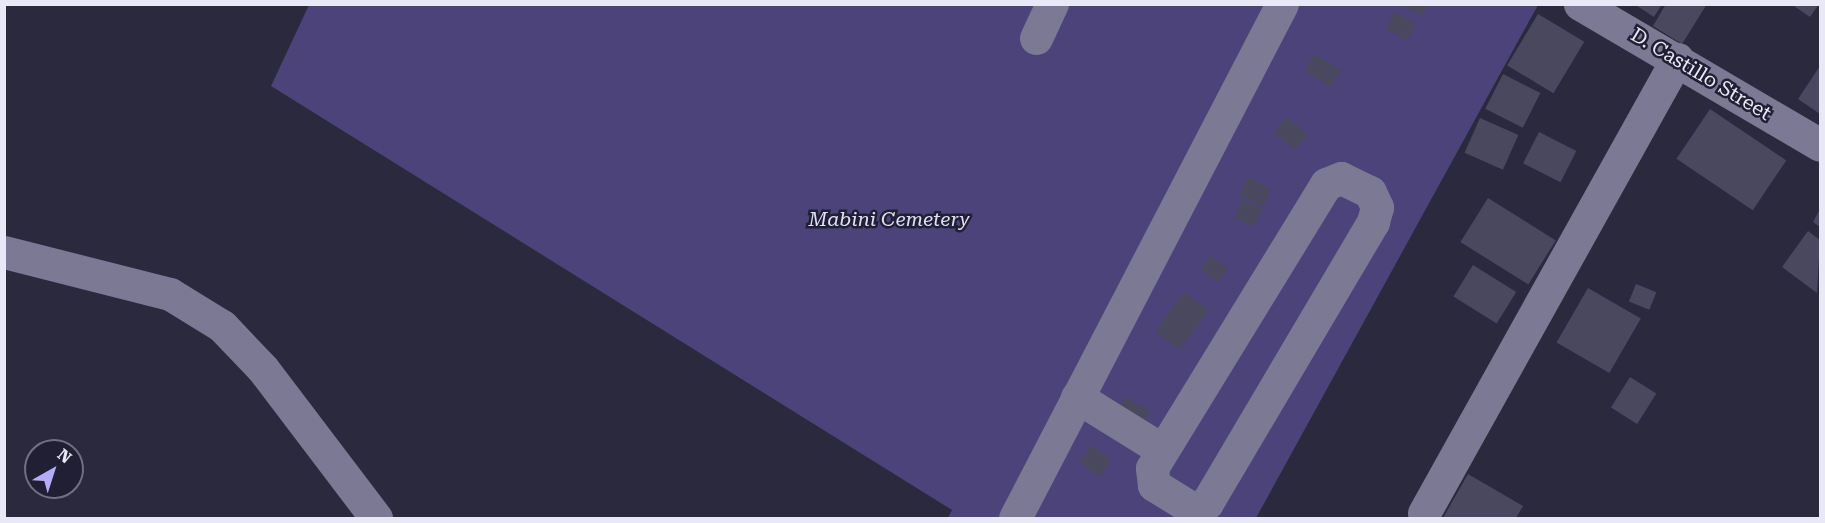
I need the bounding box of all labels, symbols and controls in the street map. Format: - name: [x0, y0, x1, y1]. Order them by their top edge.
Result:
- street label: D. Castillo Street: [1626, 23, 1776, 125]
- park label: Mabini Cemetery: [809, 207, 969, 231]
- north arrow: [24, 439, 84, 499]
- text: N: [54, 445, 75, 467]

